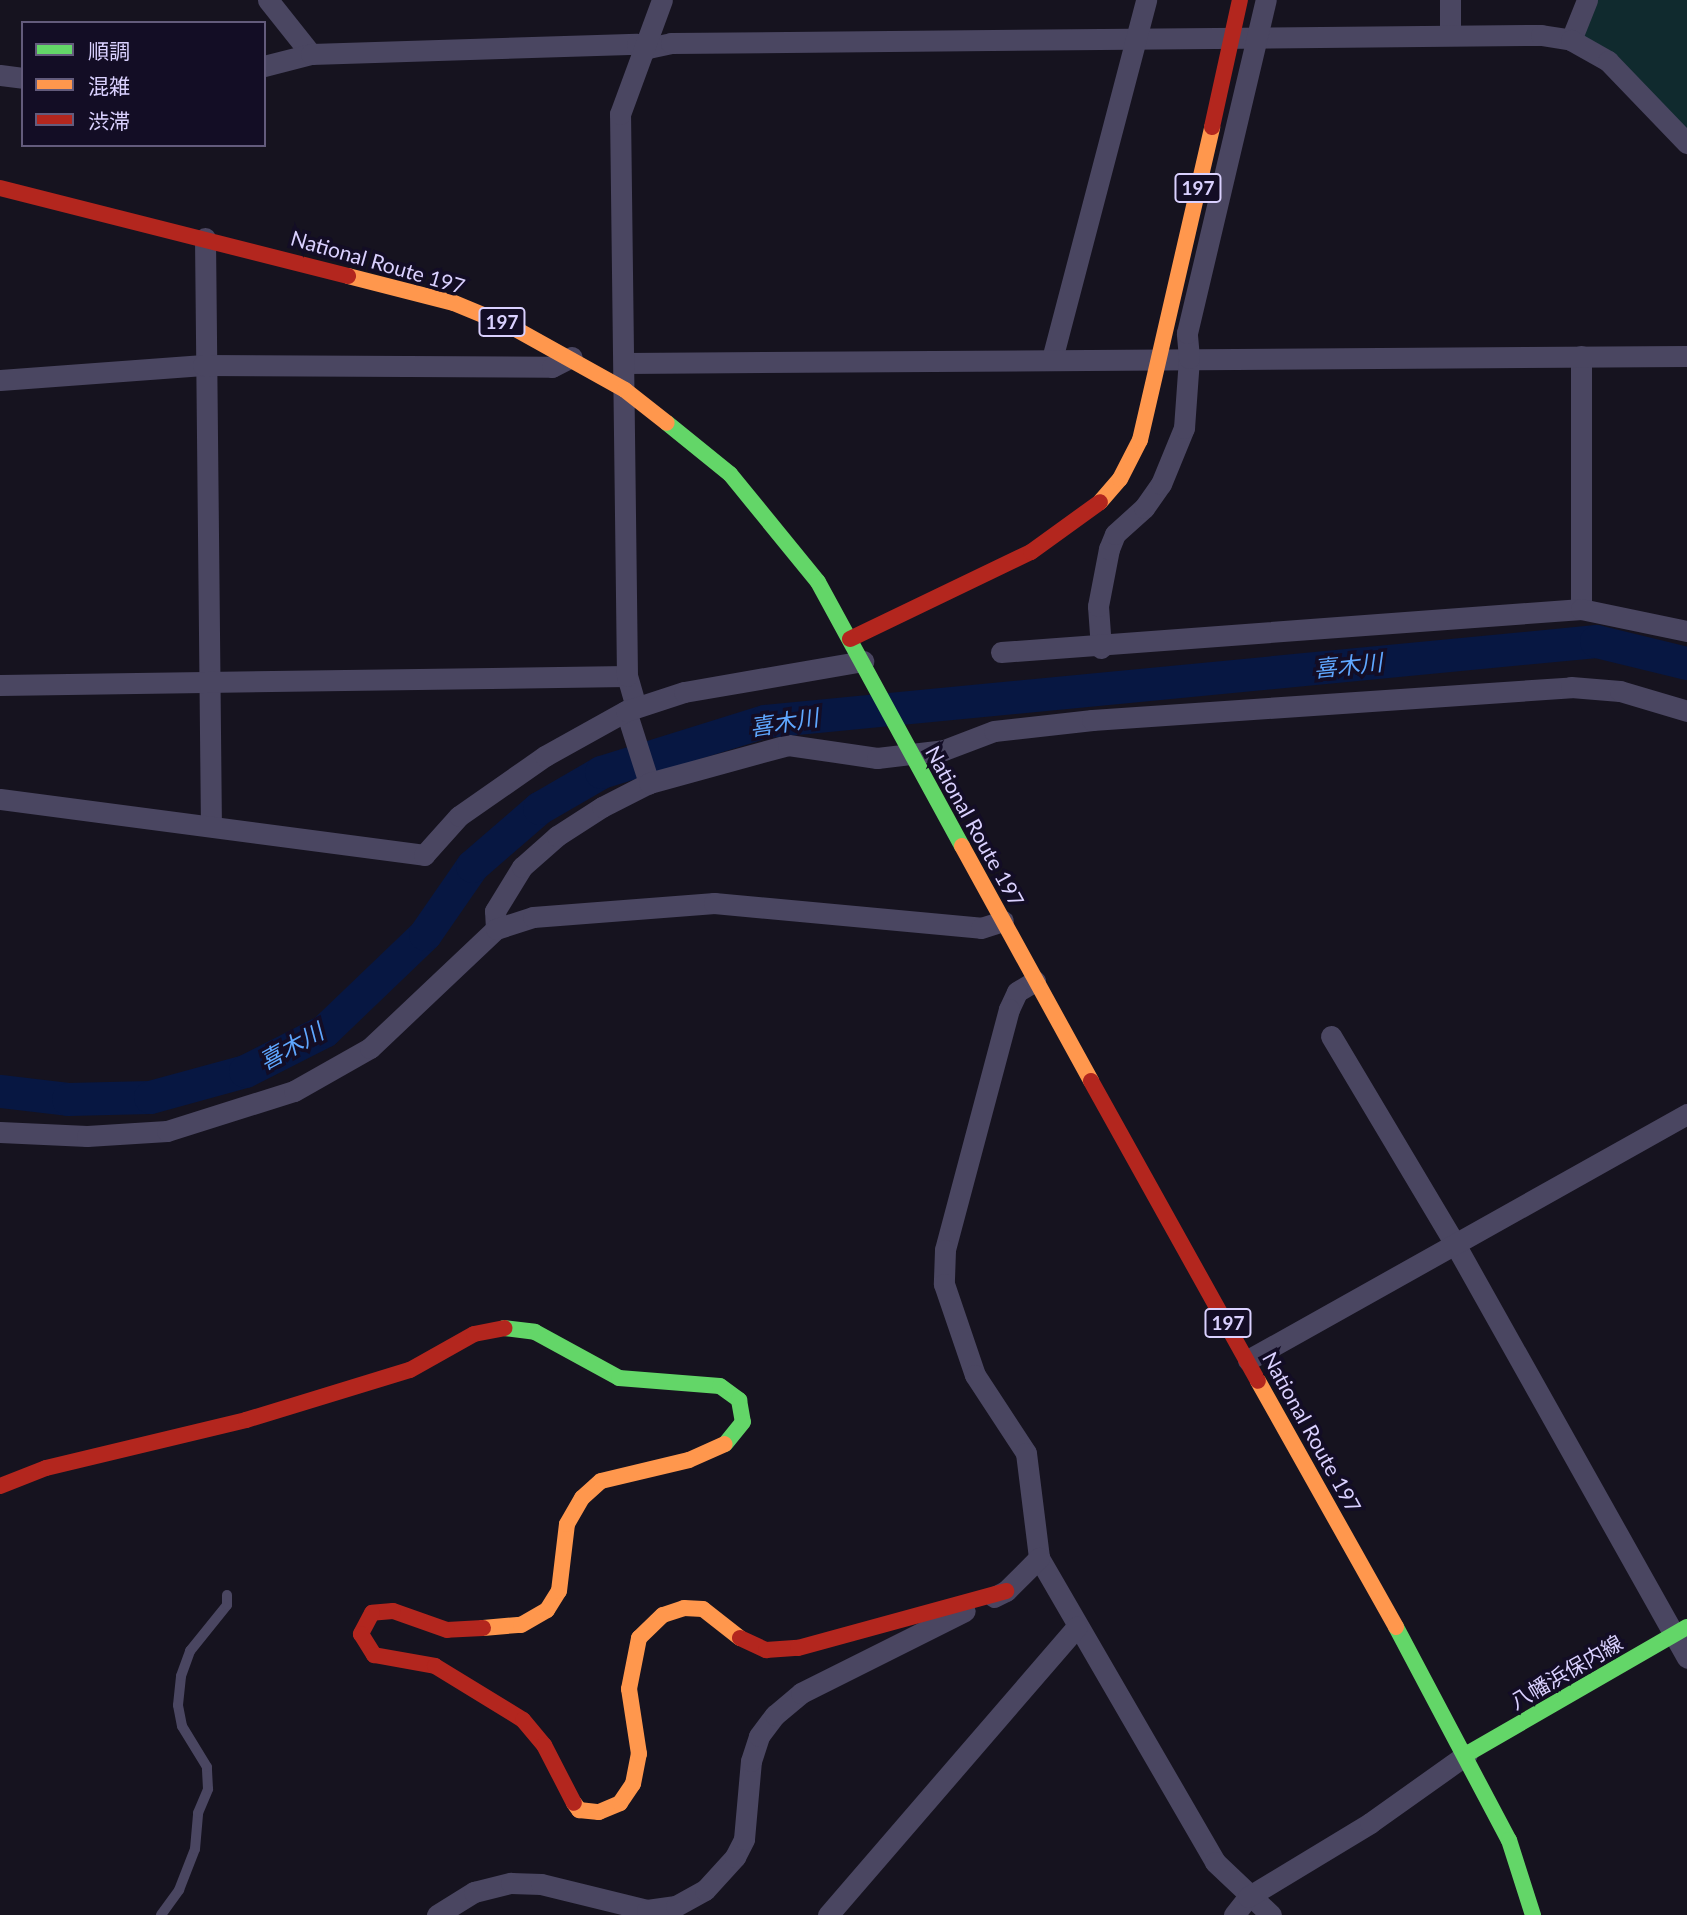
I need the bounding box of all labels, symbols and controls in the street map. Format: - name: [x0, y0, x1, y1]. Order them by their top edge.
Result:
- legend: [21, 21, 266, 147]
- text: 順調: [88, 38, 130, 63]
- text: 混雑: [88, 73, 130, 98]
- text: 渋滞: [88, 108, 130, 133]
- road number: 197: [1174, 172, 1222, 204]
- street label: National Route 197: [288, 225, 468, 299]
- road number: 197: [477, 306, 526, 338]
- water label: 喜木川: [1312, 648, 1384, 682]
- water label: 喜木川: [748, 703, 820, 741]
- street label: National Route 197: [920, 741, 1030, 911]
- water label: 喜木川: [254, 1017, 328, 1075]
- road number: 197: [1204, 1308, 1252, 1338]
- street label: National Route 197: [1257, 1347, 1367, 1517]
- street label: 八幡浜保内線: [1505, 1630, 1627, 1714]

